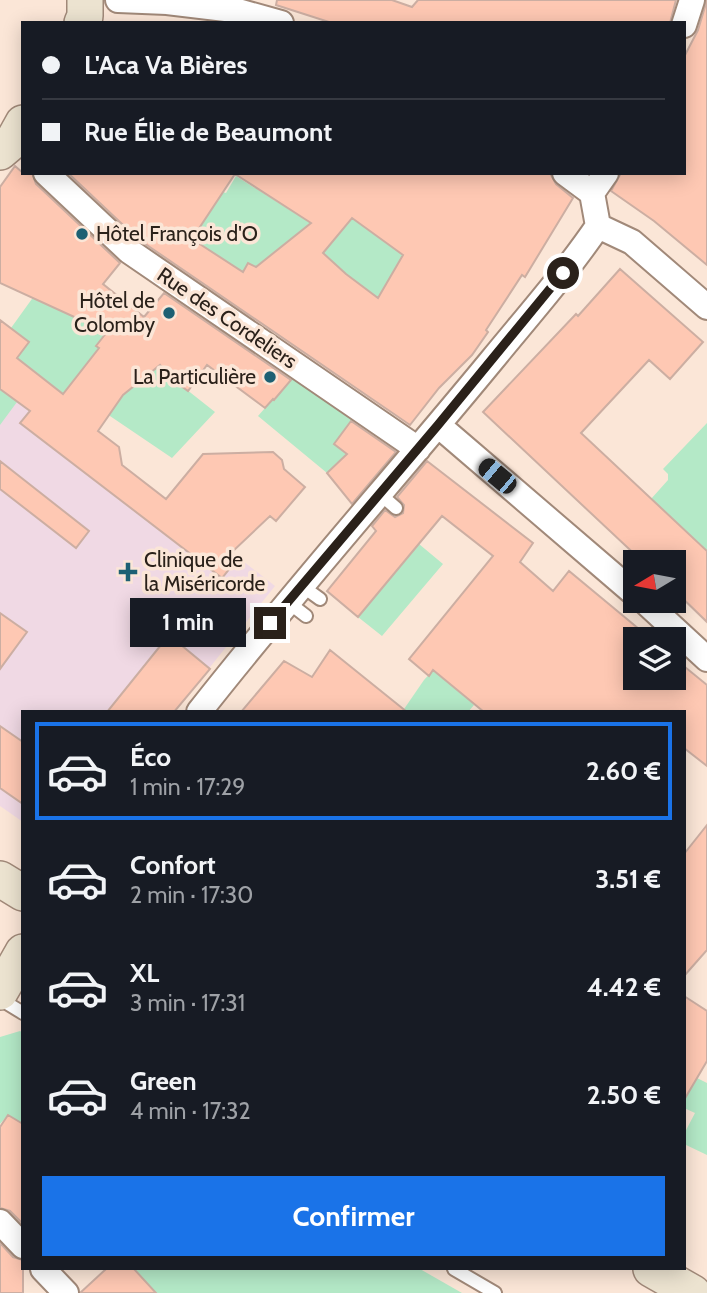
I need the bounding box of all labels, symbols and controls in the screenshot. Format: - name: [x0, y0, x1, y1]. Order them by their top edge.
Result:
- text: L'Aca Va Bières: [84, 49, 248, 81]
- text: Rue Élie de Beaumont: [84, 116, 332, 148]
- place label: Hôtel François d'O: [96, 221, 258, 246]
- marker: Hôtel François d'O: [74, 226, 90, 242]
- route start: [547, 257, 579, 289]
- street label: Rue des Cordeliers: [153, 262, 302, 374]
- place label: Hôtel de Colomby: [74, 288, 155, 337]
- marker: Hôtel de Colomby: [161, 305, 177, 321]
- place label: La Particulière: [133, 364, 256, 389]
- marker: La Particulière: [262, 369, 278, 385]
- car: [475, 454, 520, 498]
- place label: Clinique de la Miséricorde: [144, 547, 266, 596]
- north arrow: [623, 550, 686, 612]
- map controls: [623, 550, 686, 690]
- marker: Clinique de la Miséricorde: [118, 562, 138, 582]
- callout: 1 min: [130, 598, 246, 648]
- route end: [254, 607, 286, 639]
- text: 1 min: [162, 608, 214, 636]
- button: layers: [623, 627, 686, 690]
- icon: car: [46, 740, 109, 803]
- text: Éco: [130, 741, 171, 773]
- text: 2.60 €: [586, 755, 661, 787]
- text: 1 min · 17:29: [130, 773, 245, 801]
- icon: car: [46, 848, 109, 911]
- text: Confort: [130, 849, 216, 881]
- text: 3.51 €: [595, 863, 661, 895]
- text: 2 min · 17:30: [130, 881, 253, 909]
- icon: car: [46, 956, 109, 1019]
- text: XL: [130, 957, 159, 989]
- text: 4.42 €: [587, 971, 661, 1003]
- text: 3 min · 17:31: [130, 989, 245, 1017]
- icon: car: [46, 1064, 109, 1127]
- text: Green: [130, 1065, 197, 1097]
- text: 2.50 €: [587, 1079, 661, 1111]
- text: 4 min · 17:32: [130, 1097, 251, 1125]
- button: Confirmer: [42, 1176, 665, 1256]

